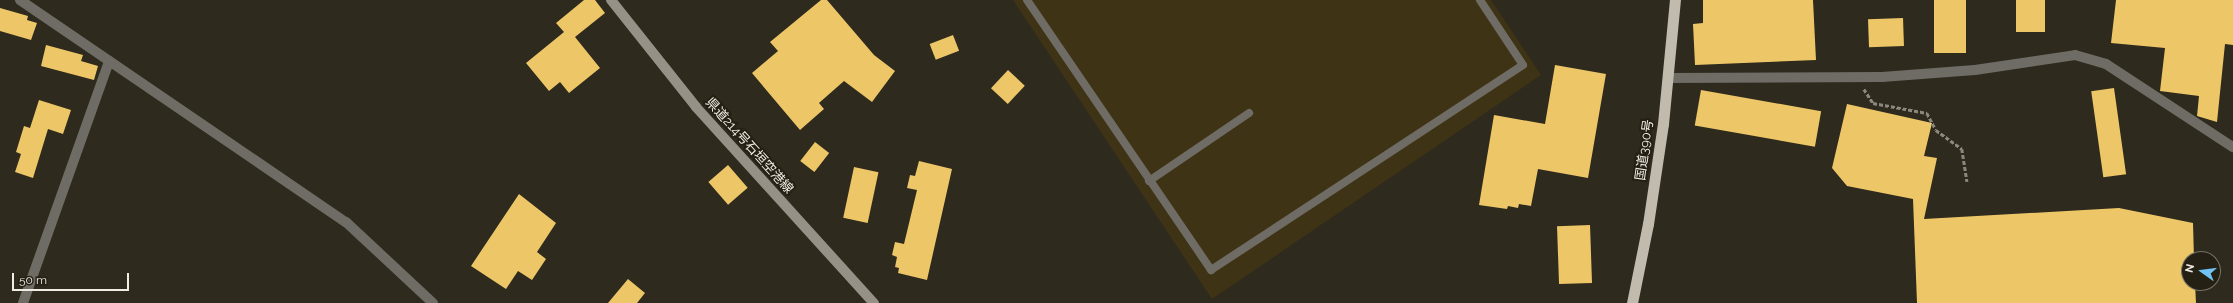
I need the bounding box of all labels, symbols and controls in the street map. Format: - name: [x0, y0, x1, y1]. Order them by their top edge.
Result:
- street label: 県道214号石垣空港線: [702, 95, 796, 197]
- street label: 国道390号: [1633, 118, 1657, 182]
- north arrow: [2181, 251, 2221, 291]
- text: N: [2183, 263, 2197, 274]
- scale bar: [14, 265, 131, 291]
- text: 50 m: [19, 273, 47, 287]

